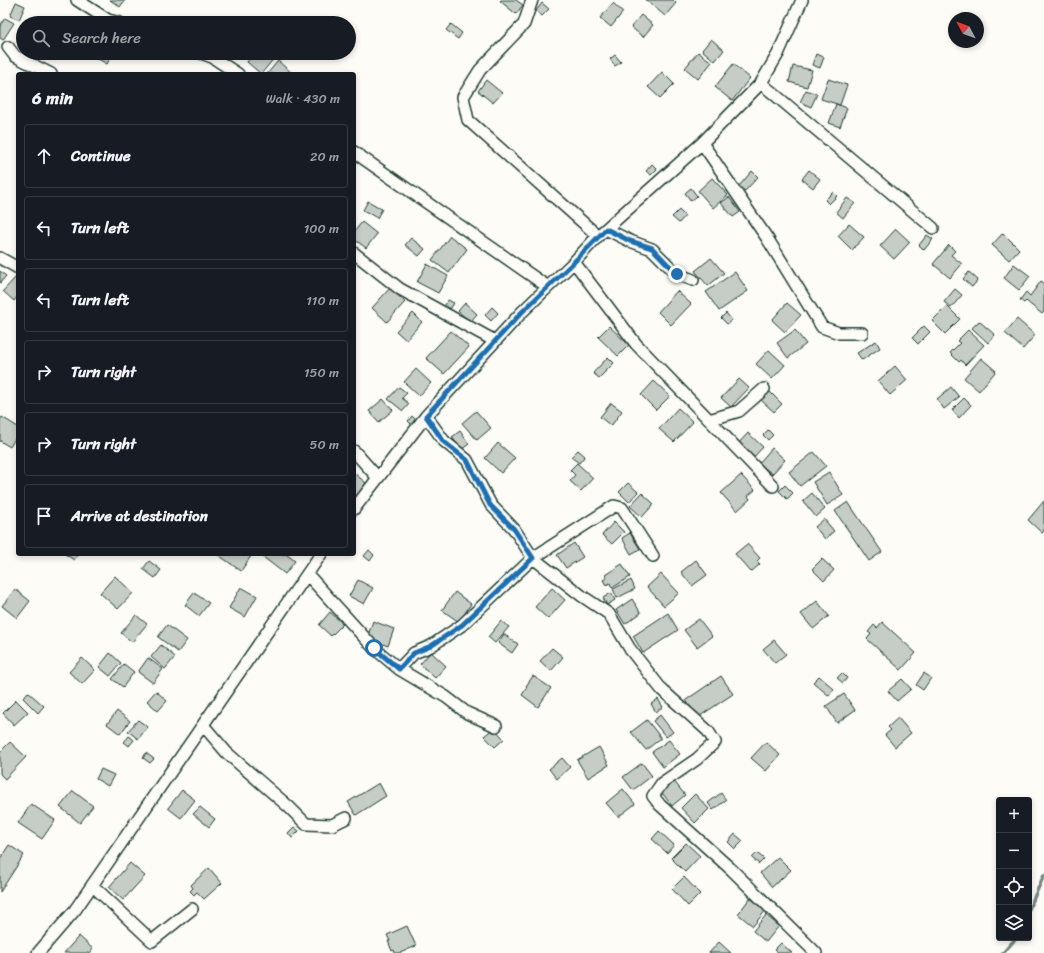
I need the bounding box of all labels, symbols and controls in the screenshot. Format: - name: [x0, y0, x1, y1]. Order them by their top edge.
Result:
- north arrow: [948, 12, 984, 48]
- search box: [16, 16, 356, 60]
- text: Search here: [62, 25, 141, 51]
- icon: search: [30, 27, 52, 49]
- text: 6 min: [32, 83, 73, 113]
- text: Walk · 430 m: [266, 87, 340, 110]
- text: Continue: [71, 143, 131, 169]
- icon: ahead: [33, 145, 55, 167]
- text: 20 m: [310, 145, 339, 168]
- text: Turn left: [71, 215, 129, 241]
- icon: left: [33, 217, 55, 239]
- text: 100 m: [304, 217, 339, 240]
- route end: [668, 265, 686, 283]
- text: Turn left: [71, 287, 129, 313]
- icon: left: [33, 289, 55, 311]
- text: 110 m: [306, 289, 339, 312]
- text: Turn right: [71, 359, 136, 385]
- icon: right: [33, 361, 55, 383]
- text: 150 m: [304, 361, 339, 384]
- text: Turn right: [71, 431, 136, 457]
- icon: right: [33, 433, 55, 455]
- text: 50 m: [309, 433, 339, 456]
- text: Arrive at destination: [71, 503, 208, 529]
- icon: arrive: [33, 505, 55, 527]
- route start: [365, 639, 383, 657]
- map controls: [996, 797, 1032, 941]
- button: +: [996, 797, 1032, 833]
- button: −: [996, 833, 1032, 869]
- button: locate: [996, 869, 1032, 905]
- button: layers: [996, 905, 1032, 941]

